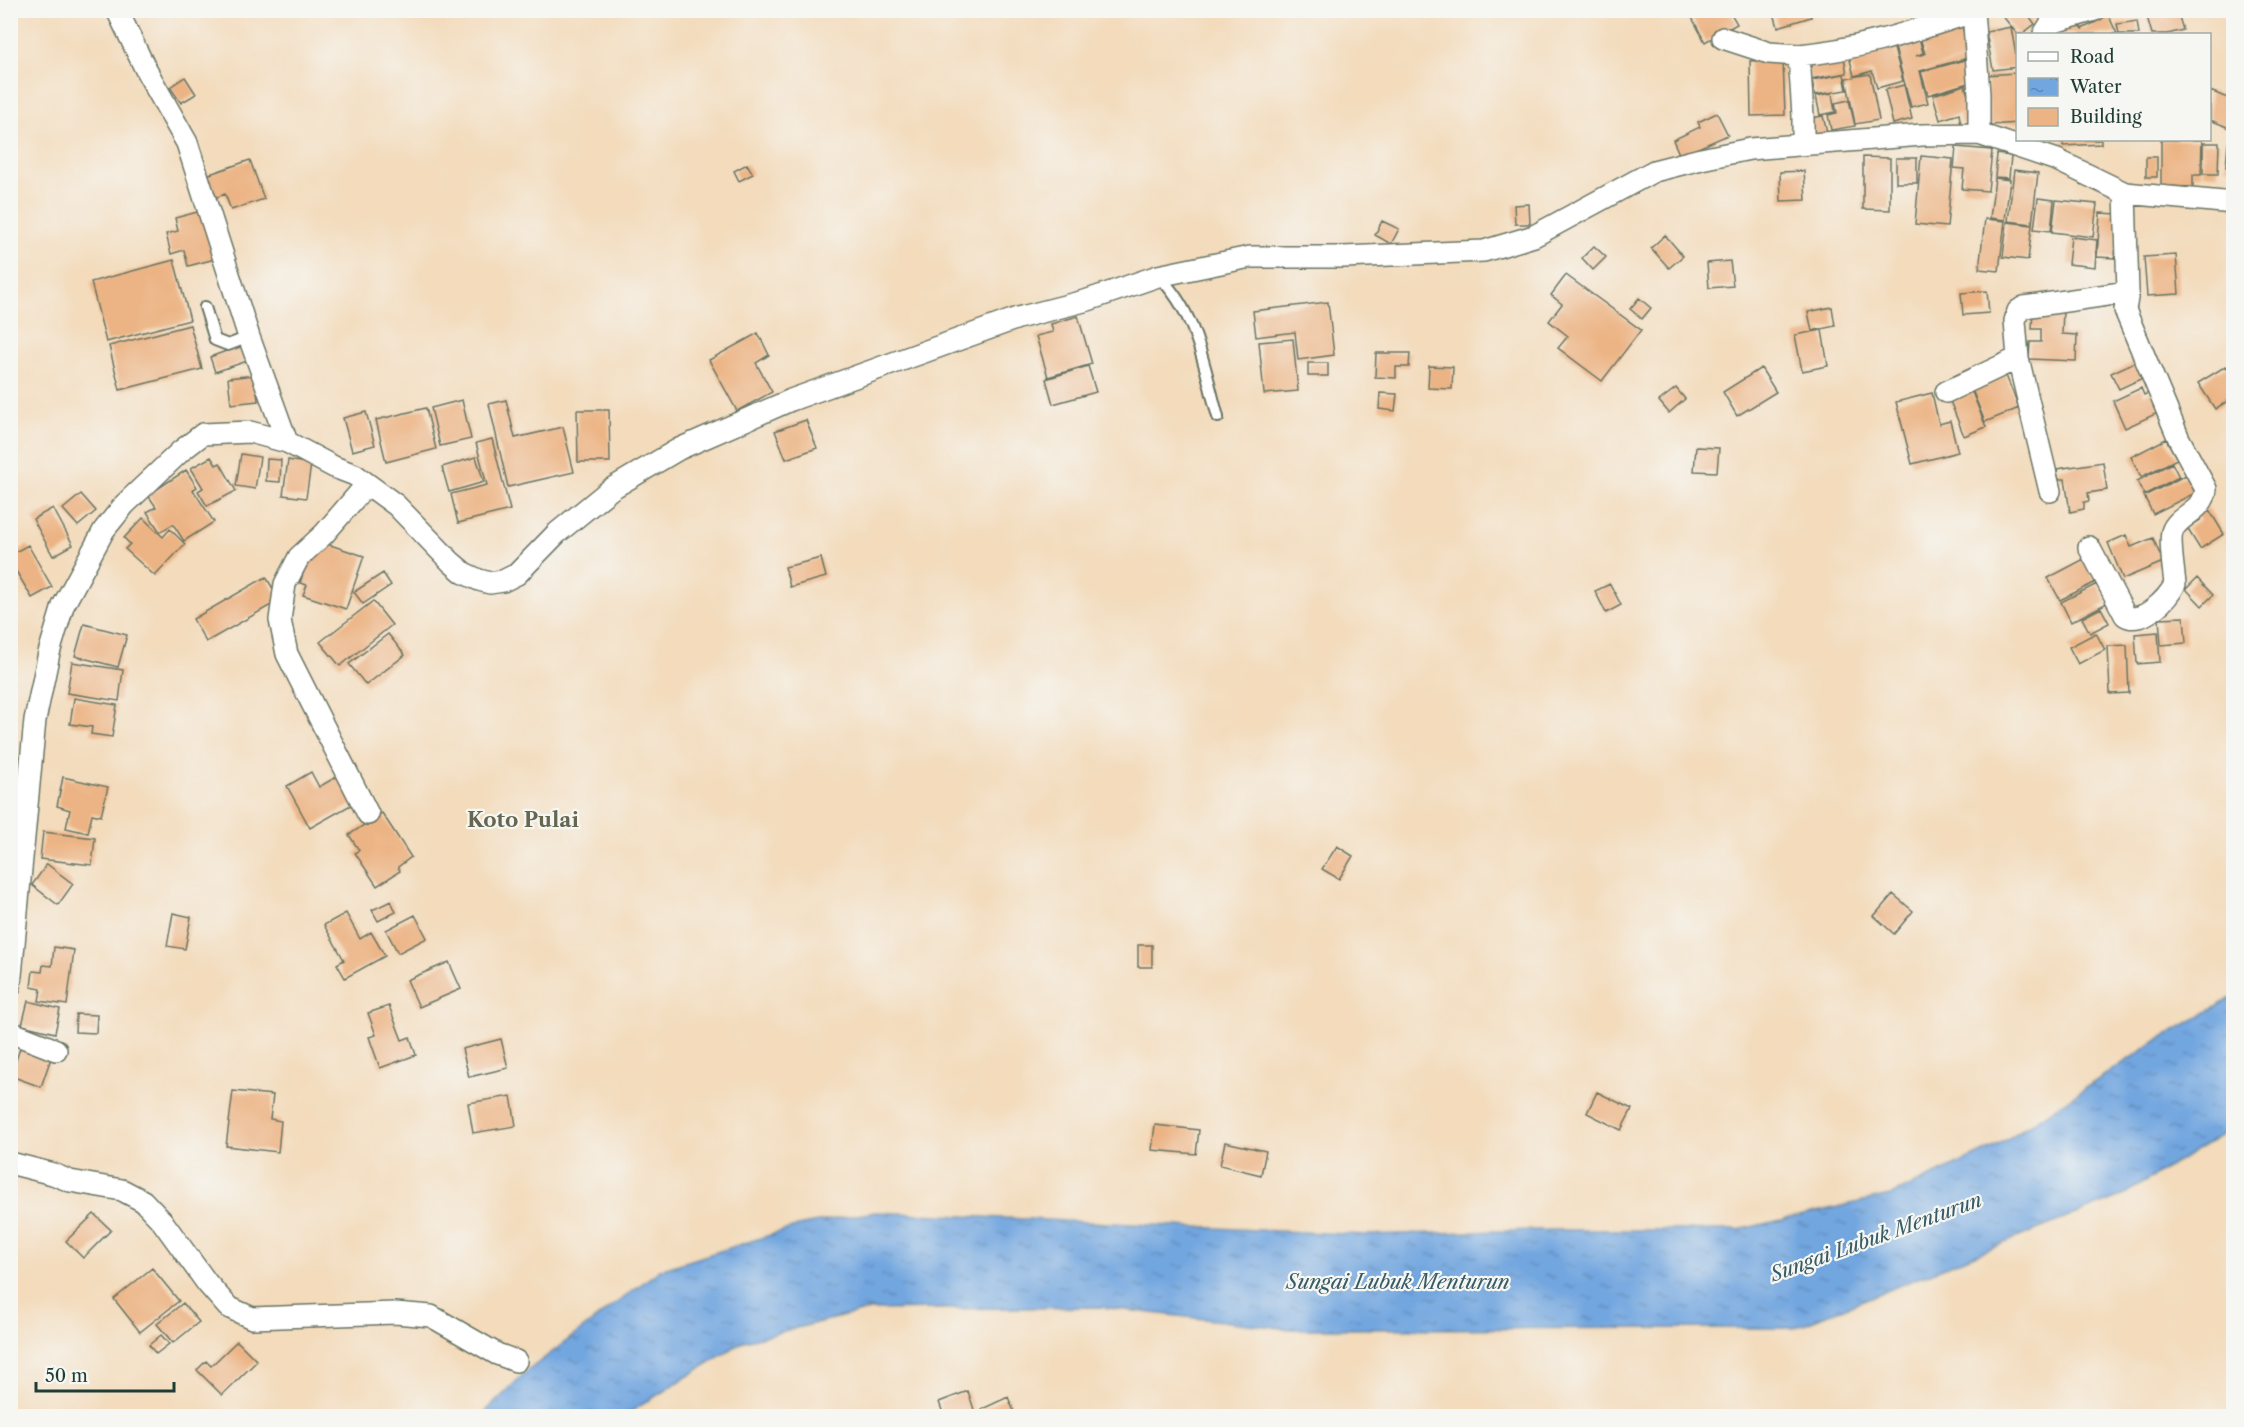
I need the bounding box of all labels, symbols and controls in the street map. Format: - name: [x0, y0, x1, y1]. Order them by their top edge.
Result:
- legend: [2016, 33, 2211, 141]
- text: Road: [2070, 46, 2115, 68]
- text: Water: [2069, 76, 2122, 98]
- text: Building: [2070, 106, 2142, 128]
- district label: Koto Pulai: [467, 807, 580, 832]
- water label: Sungai Lubuk Menturun: [1766, 1188, 1985, 1287]
- water label: Sungai Lubuk Menturun: [1285, 1270, 1510, 1294]
- scale bar: [36, 1355, 174, 1393]
- text: 50 m: [45, 1365, 88, 1387]

